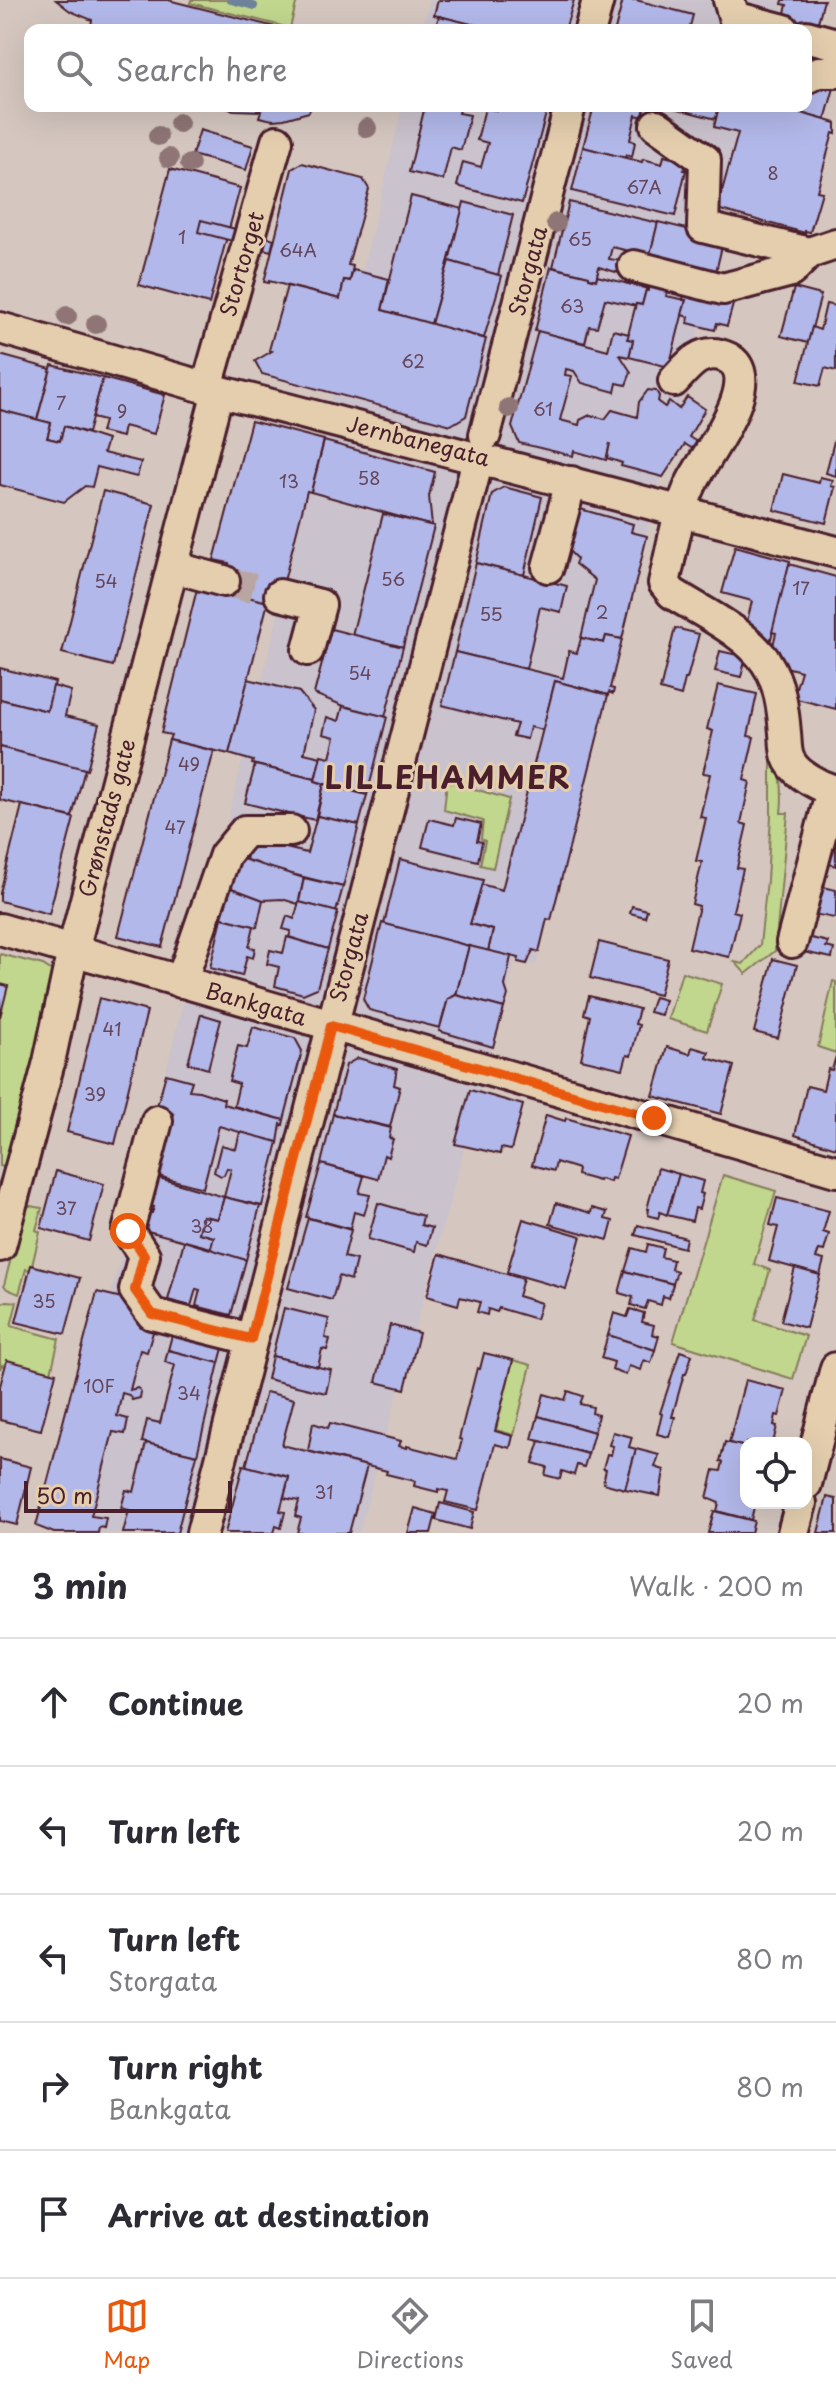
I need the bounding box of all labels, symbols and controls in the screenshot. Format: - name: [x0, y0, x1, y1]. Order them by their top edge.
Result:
- search box: [24, 24, 812, 112]
- icon: search: [52, 46, 96, 90]
- text: Search here: [116, 46, 288, 91]
- house number: 8: [767, 159, 779, 186]
- house number: 67A: [626, 173, 662, 200]
- street label: Stortorget: [210, 207, 271, 320]
- street label: Storgata: [499, 222, 554, 319]
- house number: 1: [178, 223, 186, 250]
- house number: 65: [568, 225, 592, 252]
- house number: 64A: [279, 236, 317, 263]
- house number: 63: [560, 292, 584, 319]
- house number: 62: [401, 347, 425, 374]
- house number: 7: [56, 389, 66, 416]
- house number: 61: [533, 395, 553, 422]
- house number: 9: [117, 397, 127, 424]
- street label: Jernbanegata: [343, 406, 494, 473]
- house number: 58: [358, 464, 380, 491]
- house number: 13: [279, 467, 299, 494]
- house number: 56: [381, 565, 405, 592]
- house number: 54: [94, 567, 118, 594]
- house number: 17: [792, 574, 810, 601]
- house number: 2: [596, 598, 608, 625]
- house number: 55: [479, 600, 503, 627]
- house number: 54: [348, 659, 372, 686]
- street label: Grønstads gate: [69, 735, 143, 900]
- house number: 49: [178, 750, 200, 777]
- district label: LILLEHAMMER: [324, 754, 572, 799]
- house number: 47: [164, 813, 186, 840]
- street label: Storgata: [320, 908, 375, 1005]
- street label: Bankgata: [202, 972, 311, 1033]
- house number: 41: [103, 1015, 121, 1042]
- house number: 39: [84, 1080, 106, 1107]
- route end: [636, 1100, 672, 1136]
- house number: 37: [55, 1194, 77, 1221]
- house number: 38: [190, 1212, 214, 1239]
- route start: [110, 1213, 146, 1249]
- house number: 35: [32, 1287, 56, 1314]
- house number: 10F: [83, 1372, 115, 1399]
- house number: 34: [177, 1379, 201, 1406]
- map controls: [740, 1437, 812, 1509]
- button: locate: [740, 1437, 812, 1509]
- scale bar: [24, 1477, 232, 1513]
- text: 50 m: [36, 1478, 93, 1511]
- house number: 31: [315, 1478, 333, 1505]
- text: 3 min: [32, 1559, 128, 1611]
- text: Walk · 200 m: [629, 1566, 804, 1605]
- icon: ahead: [32, 1680, 76, 1724]
- text: Continue: [108, 1680, 243, 1725]
- text: 20 m: [737, 1683, 804, 1722]
- icon: left: [32, 1808, 76, 1852]
- text: Turn left: [108, 1808, 240, 1853]
- text: 20 m: [737, 1811, 804, 1850]
- text: Turn left: [108, 1916, 240, 1961]
- icon: left: [32, 1936, 76, 1980]
- text: 80 m: [736, 1939, 804, 1978]
- text: Storgata: [108, 1961, 217, 2000]
- text: Turn right: [108, 2044, 263, 2089]
- icon: right: [32, 2064, 76, 2108]
- text: 80 m: [736, 2067, 804, 2106]
- text: Bankgata: [108, 2089, 231, 2128]
- icon: arrive: [32, 2192, 76, 2236]
- text: Arrive at destination: [108, 2192, 430, 2237]
- tab: Map: [103, 2294, 150, 2375]
- tab: Directions: [357, 2294, 464, 2375]
- tab: Saved: [670, 2294, 733, 2375]

